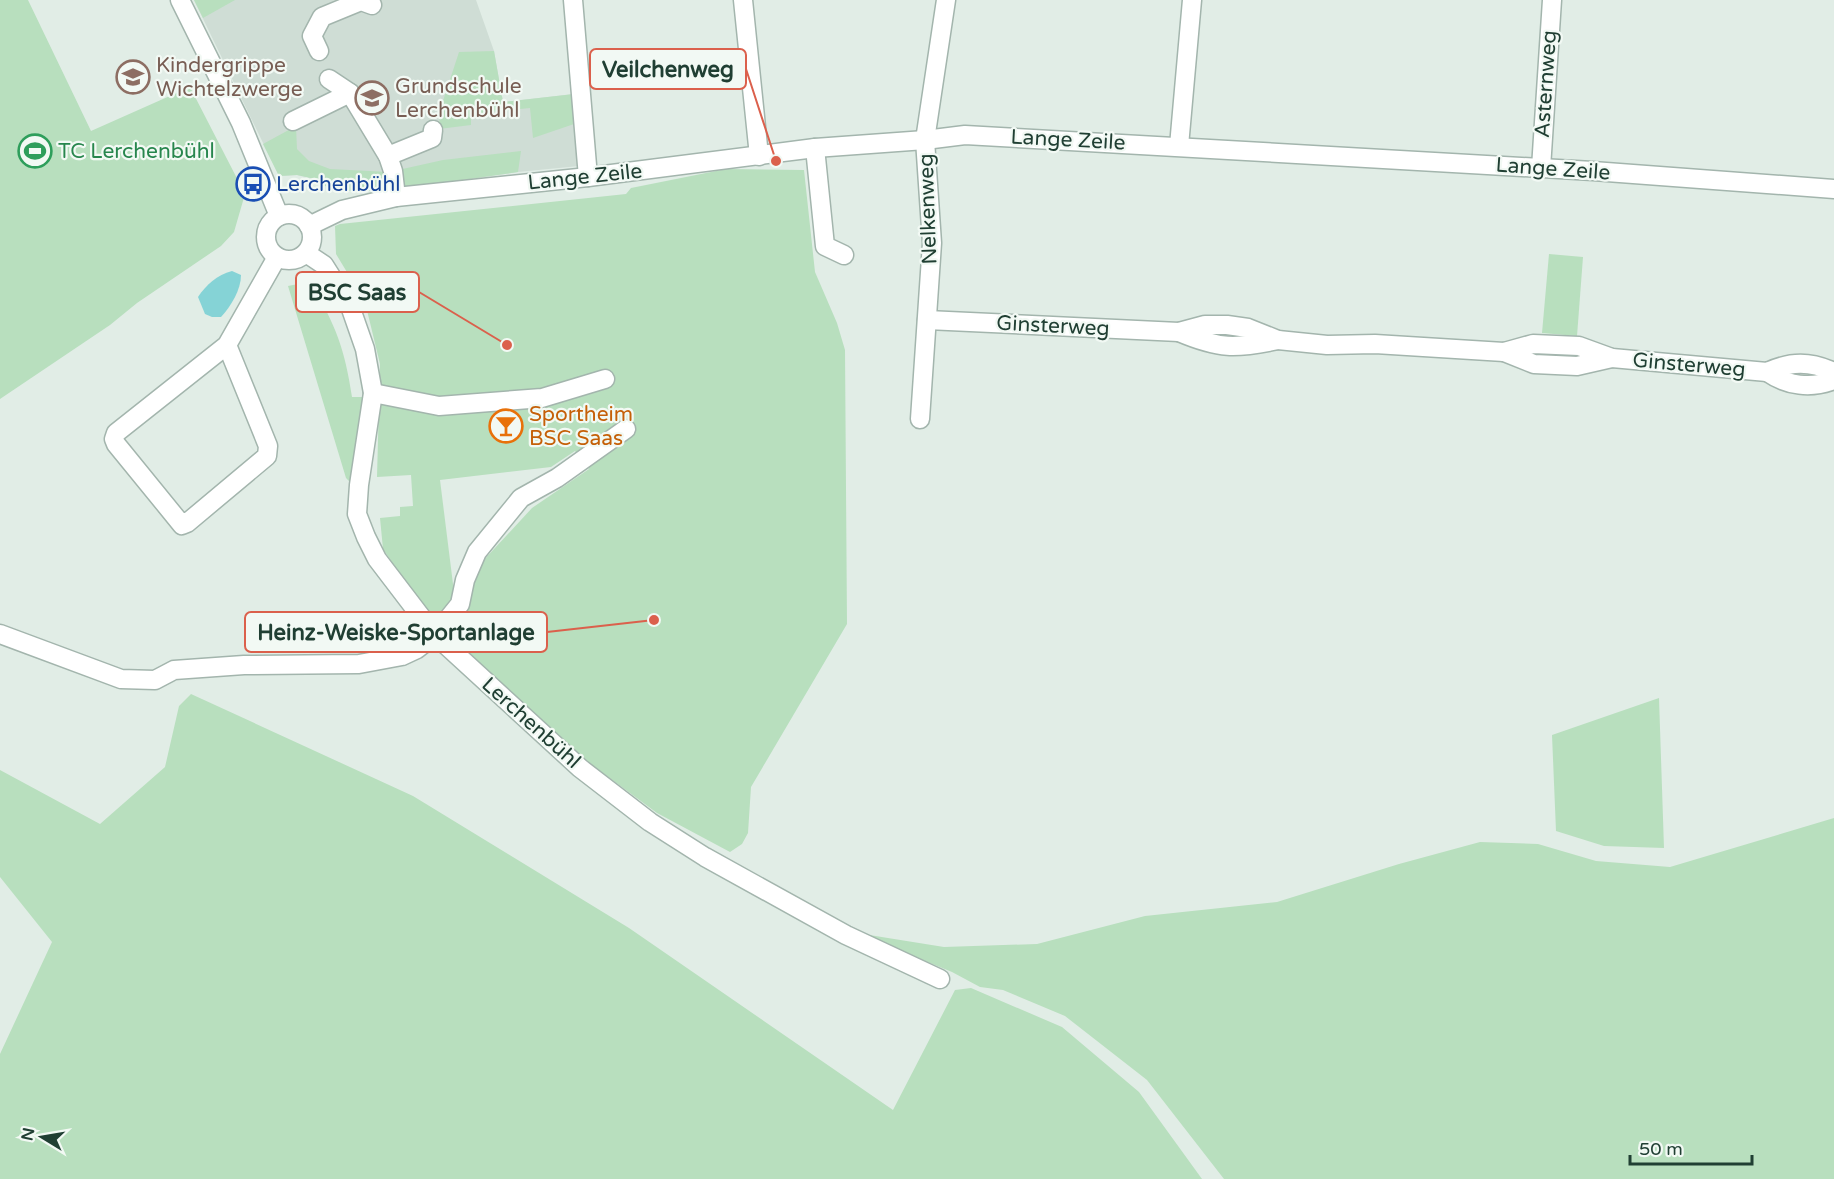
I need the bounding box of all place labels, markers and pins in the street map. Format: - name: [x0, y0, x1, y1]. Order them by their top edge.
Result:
- callout: Veilchenweg: [590, 49, 746, 89]
- place label: Kindergrippe Wichtelzwerge: [156, 53, 303, 102]
- school or university icon: Kindergrippe Wichtelzwerge: [115, 59, 151, 95]
- place label: Grundschule Lerchenbühl: [395, 74, 522, 123]
- school or university icon: Grundschule Lerchenbühl: [354, 80, 390, 116]
- sports icon: TC Lerchenbühl: [17, 133, 53, 169]
- place label: TC Lerchenbühl: [58, 139, 215, 164]
- bus stop icon: Lerchenbühl: [235, 166, 271, 202]
- place label: Lerchenbühl: [276, 172, 400, 197]
- callout: BSC Saas: [296, 272, 419, 312]
- place label: Sportheim BSC Saas: [529, 402, 633, 451]
- bar icon: Sportheim BSC Saas: [488, 408, 524, 444]
- callout: Heinz-Weiske-Sportanlage: [245, 612, 547, 652]

